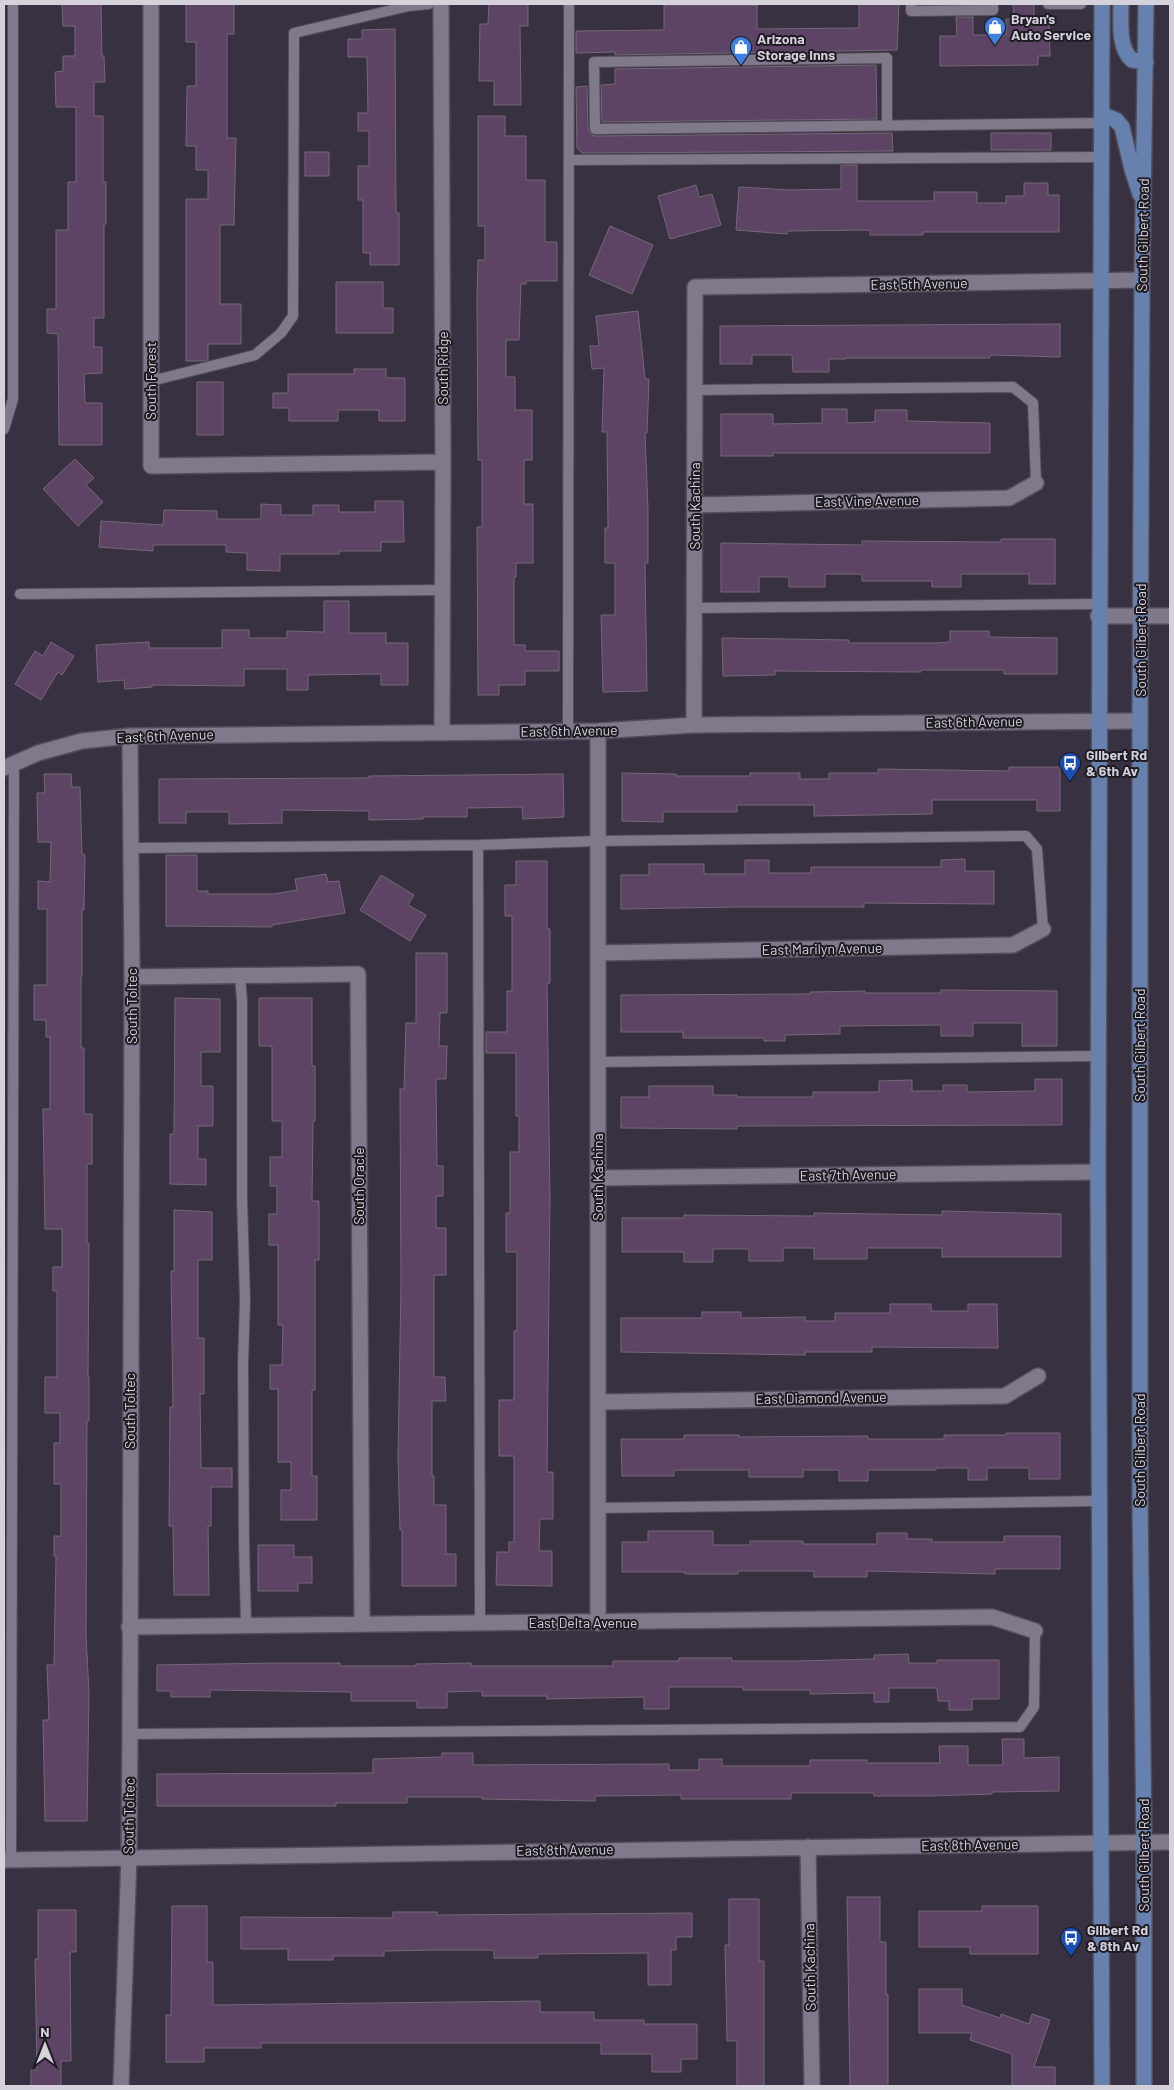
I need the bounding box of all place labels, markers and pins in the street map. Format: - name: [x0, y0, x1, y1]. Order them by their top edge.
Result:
- place label: Bryan's Auto Service: [1011, 10, 1092, 43]
- shop icon: Bryan's Auto Service: [983, 15, 1007, 46]
- place label: Arizona Storage Inns: [757, 30, 835, 63]
- shop icon: Arizona Storage Inns: [729, 35, 753, 66]
- place label: Gilbert Rd & 6th Av: [1086, 746, 1147, 779]
- bus stop icon: Gilbert Rd & 6th Av: [1058, 751, 1082, 782]
- place label: Gilbert Rd & 8th Av: [1087, 1921, 1148, 1954]
- bus stop icon: Gilbert Rd & 8th Av: [1059, 1926, 1083, 1957]

